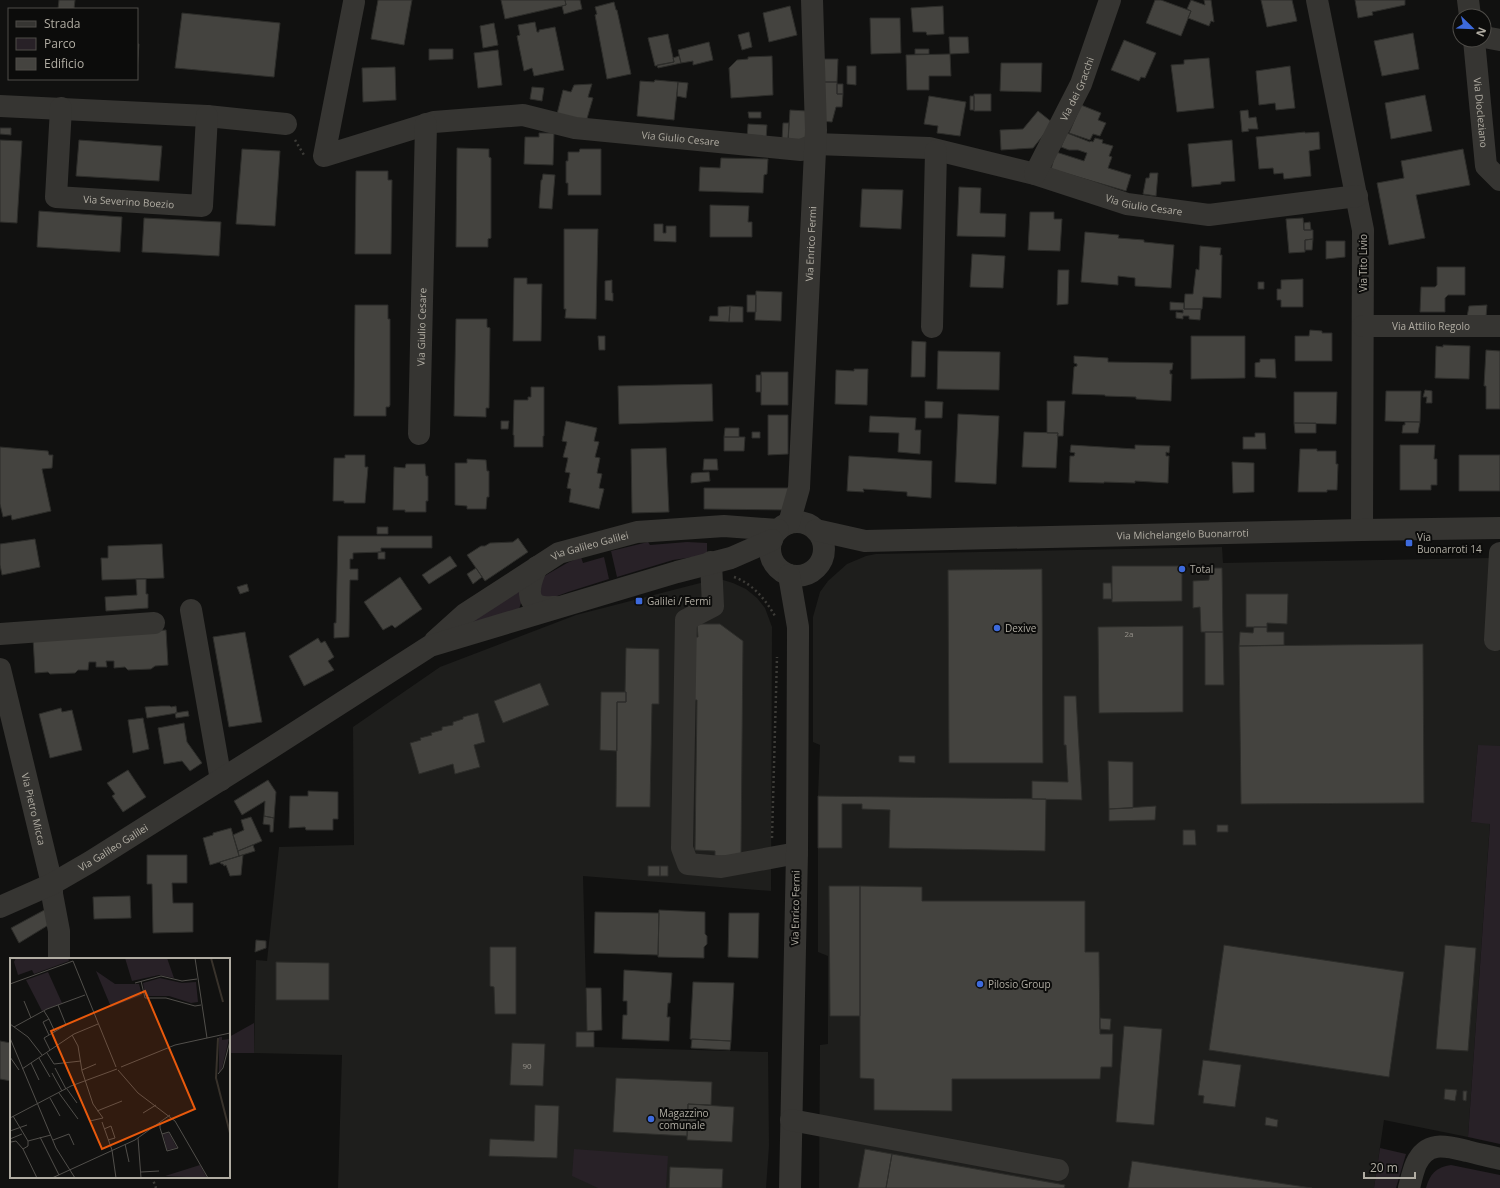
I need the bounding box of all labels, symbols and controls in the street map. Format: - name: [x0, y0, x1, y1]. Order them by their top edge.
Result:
- legend: [8, 8, 138, 80]
- north arrow: [1452, 8, 1492, 48]
- text: Strada: [44, 15, 80, 32]
- text: N: [1473, 25, 1490, 39]
- text: Parco: [44, 35, 76, 52]
- text: Edificio: [44, 55, 84, 72]
- street label: Via dei Gracchi: [1056, 55, 1097, 123]
- street label: Via Diocleziano: [1471, 77, 1491, 148]
- street label: Via Giulio Cesare: [641, 128, 721, 149]
- street label: Via Giulio Cesare: [1104, 190, 1184, 218]
- street label: Via Severino Boezio: [83, 192, 175, 211]
- street label: Via Enrico Fermi: [802, 206, 819, 282]
- street label: Via Tito Livio: [1356, 234, 1370, 292]
- street label: Via Giulio Cesare: [414, 287, 429, 366]
- street label: Via Attilio Regolo: [1392, 319, 1470, 333]
- street label: Via Michelangelo Buonarroti: [1117, 526, 1249, 542]
- street label: Via Galileo Galilei: [548, 528, 630, 563]
- place label: Via Buonarroti 14: [1417, 530, 1482, 556]
- marker: Via Buonarroti 14: [1404, 538, 1414, 548]
- place label: Total: [1190, 562, 1213, 576]
- marker: Total: [1177, 564, 1187, 574]
- place label: Galilei / Fermi: [647, 594, 711, 608]
- marker: Galilei / Fermi: [634, 596, 644, 606]
- place label: Dexive: [1005, 621, 1037, 635]
- marker: Dexive: [992, 623, 1002, 633]
- house number: 2a: [1124, 628, 1134, 639]
- street label: Via Pietro Micca: [18, 771, 49, 846]
- street label: Via Galileo Galilei: [75, 820, 151, 874]
- street label: Via Enrico Fermi: [787, 870, 803, 946]
- inset map: [10, 958, 230, 1178]
- place label: Pilosio Group: [988, 977, 1051, 991]
- marker: Pilosio Group: [975, 979, 985, 989]
- house number: 90: [522, 1060, 532, 1071]
- place label: Magazzino comunale: [659, 1106, 709, 1132]
- marker: Magazzino comunale: [646, 1114, 656, 1124]
- scale bar: [1364, 1154, 1415, 1180]
- text: 20 m: [1370, 1159, 1398, 1176]

